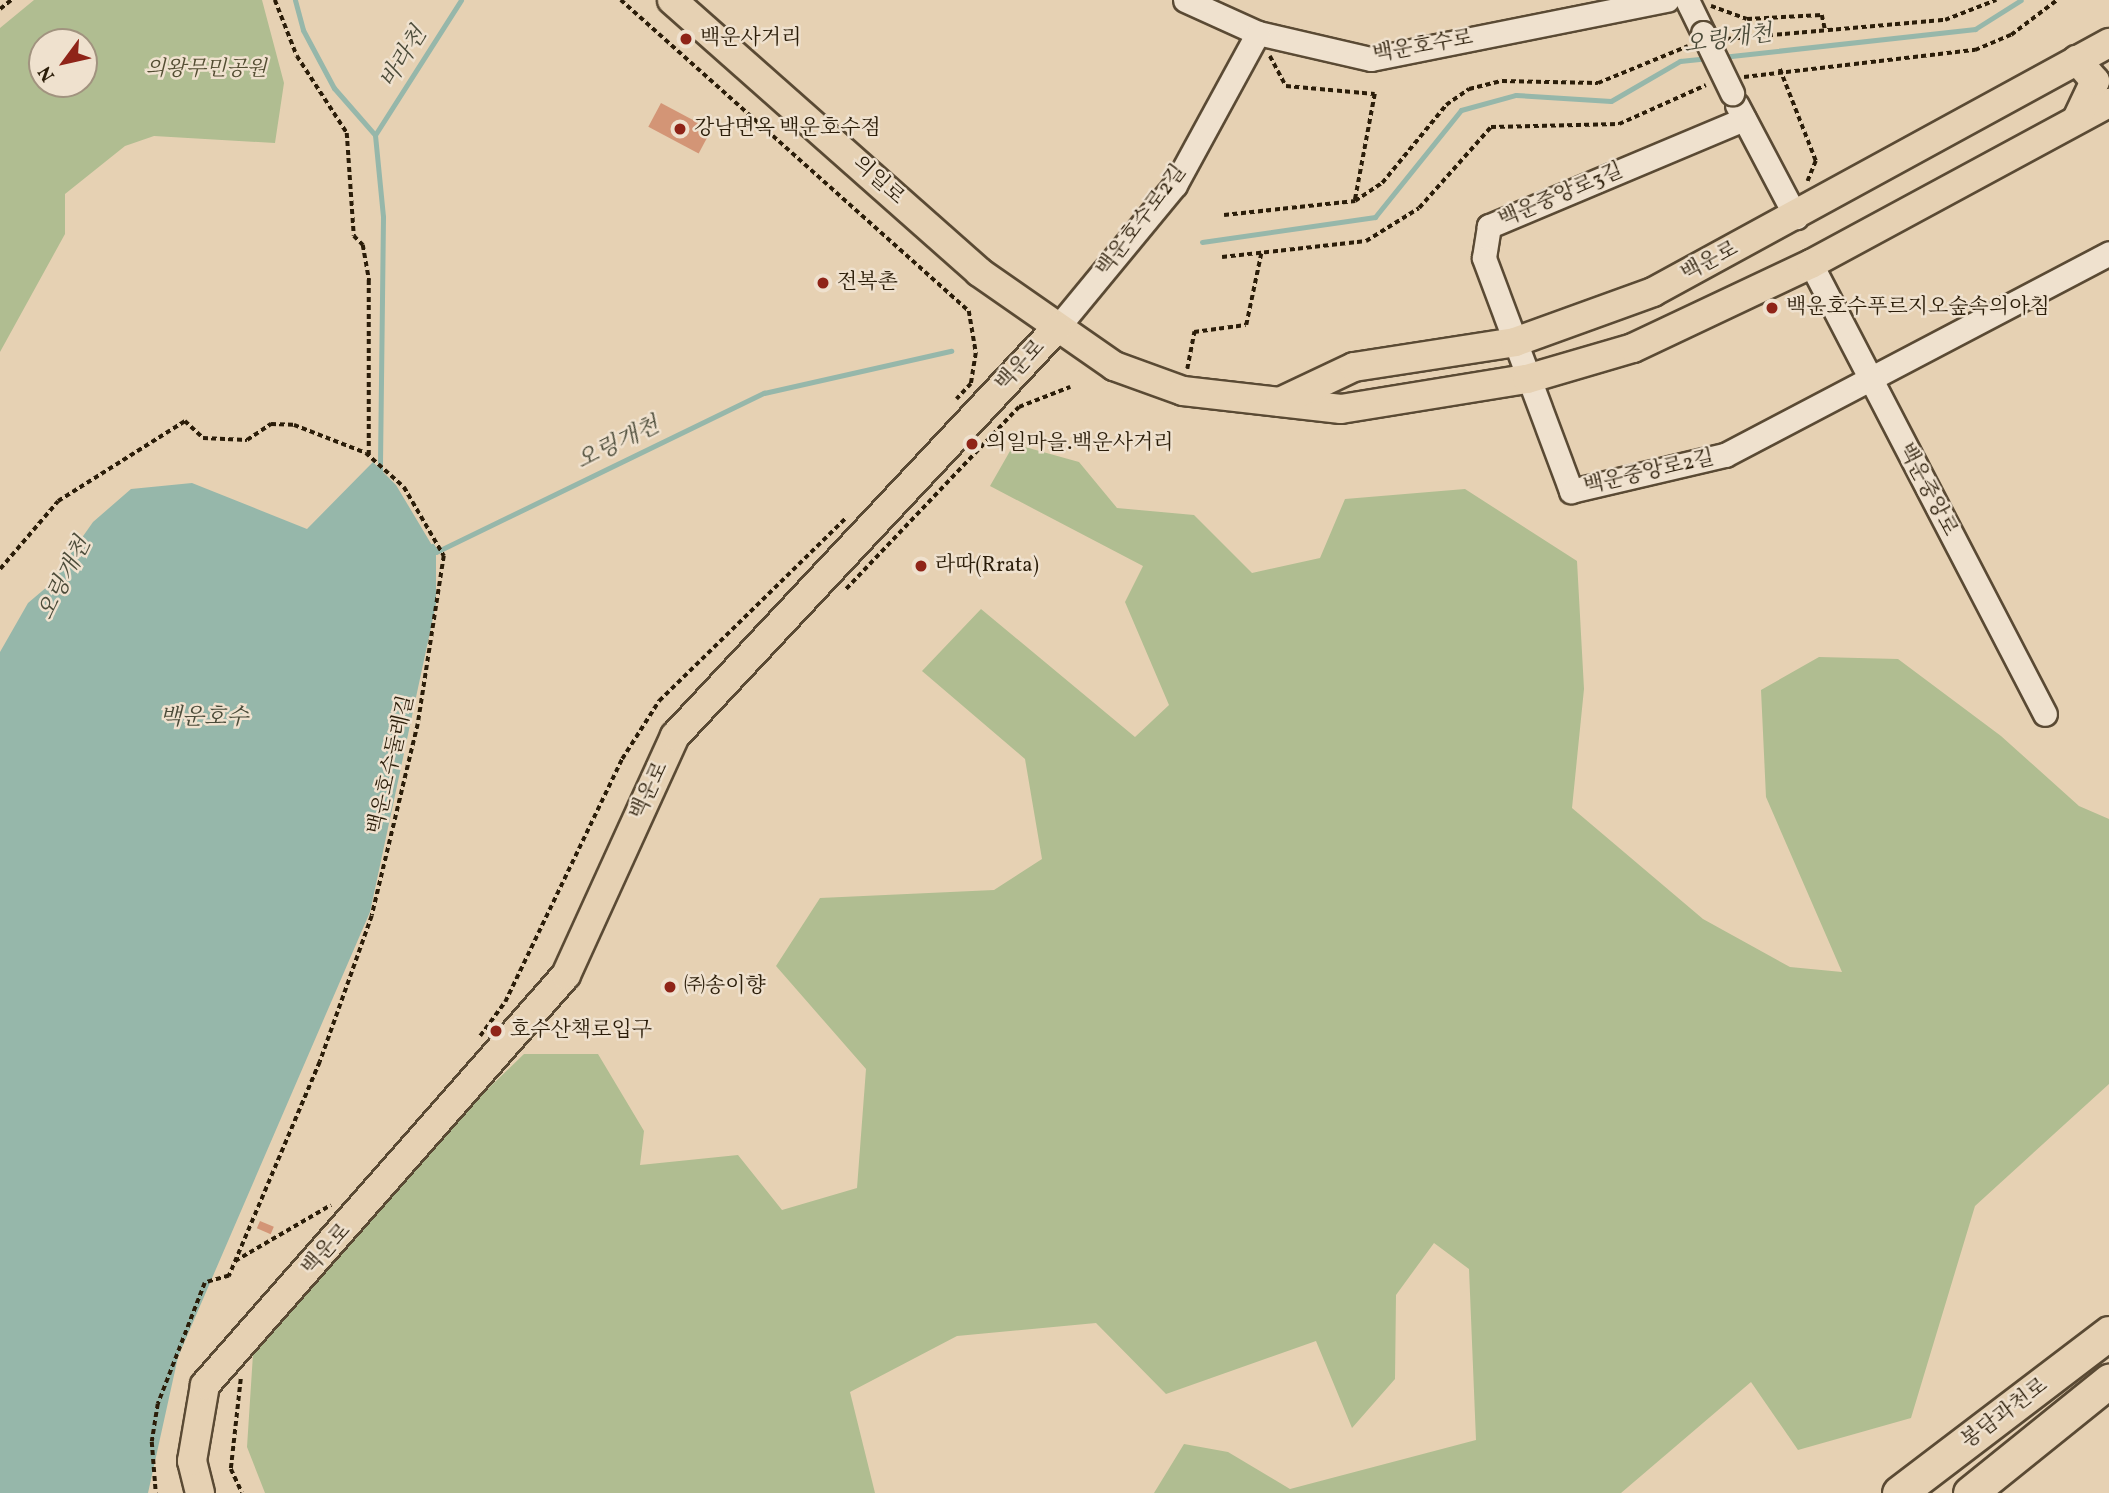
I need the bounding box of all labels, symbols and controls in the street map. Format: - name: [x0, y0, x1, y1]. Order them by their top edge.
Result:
- water label: 오링개천: [1682, 20, 1774, 60]
- water label: 바라천: [375, 22, 433, 94]
- place label: 백운사거리: [700, 26, 801, 52]
- street label: 백운호수로: [1371, 26, 1475, 68]
- north arrow: [28, 28, 98, 98]
- marker: 백운사거리: [678, 31, 694, 47]
- park label: 의왕무민공원: [145, 57, 267, 83]
- text: N: [32, 60, 62, 86]
- place label: 강남면옥 백운호수점: [694, 116, 881, 142]
- marker: 강남면옥 백운호수점: [672, 121, 688, 137]
- street label: 의일로: [847, 151, 909, 211]
- street label: 백운중앙로3길: [1495, 159, 1627, 233]
- street label: 백운호수로2길: [1092, 160, 1192, 282]
- street label: 백운로: [1677, 237, 1743, 287]
- place label: 전복촌: [837, 270, 898, 296]
- marker: 전복촌: [815, 275, 831, 291]
- place label: 백운호수푸르지오숲속의아침: [1786, 295, 2050, 321]
- marker: 백운호수푸르지오숲속의아침: [1764, 300, 1780, 316]
- street label: 백운로: [991, 335, 1051, 397]
- water label: 오링개천: [572, 412, 664, 476]
- place label: 의일마을.백운사거리: [986, 431, 1174, 457]
- marker: 의일마을.백운사거리: [964, 436, 980, 452]
- street label: 백운중앙로: [1892, 439, 1962, 541]
- street label: 백운중앙로2길: [1581, 446, 1717, 500]
- water label: 오링개천: [33, 533, 97, 625]
- place label: 라따(Rrata): [935, 553, 1039, 579]
- marker: 라따(Rrata): [913, 558, 929, 574]
- street label: 백운호수둘레길: [364, 693, 420, 837]
- water label: 백운호수: [160, 704, 248, 732]
- street label: 백운로: [626, 758, 674, 824]
- place label: ㈜송이향: [684, 974, 766, 1000]
- marker: ㈜송이향: [662, 979, 678, 995]
- place label: 호수산책로입구: [510, 1018, 652, 1044]
- marker: 호수산책로입구: [488, 1023, 504, 1039]
- street label: 백운로: [297, 1219, 357, 1281]
- street label: 봉담과천로: [1957, 1373, 2053, 1455]

